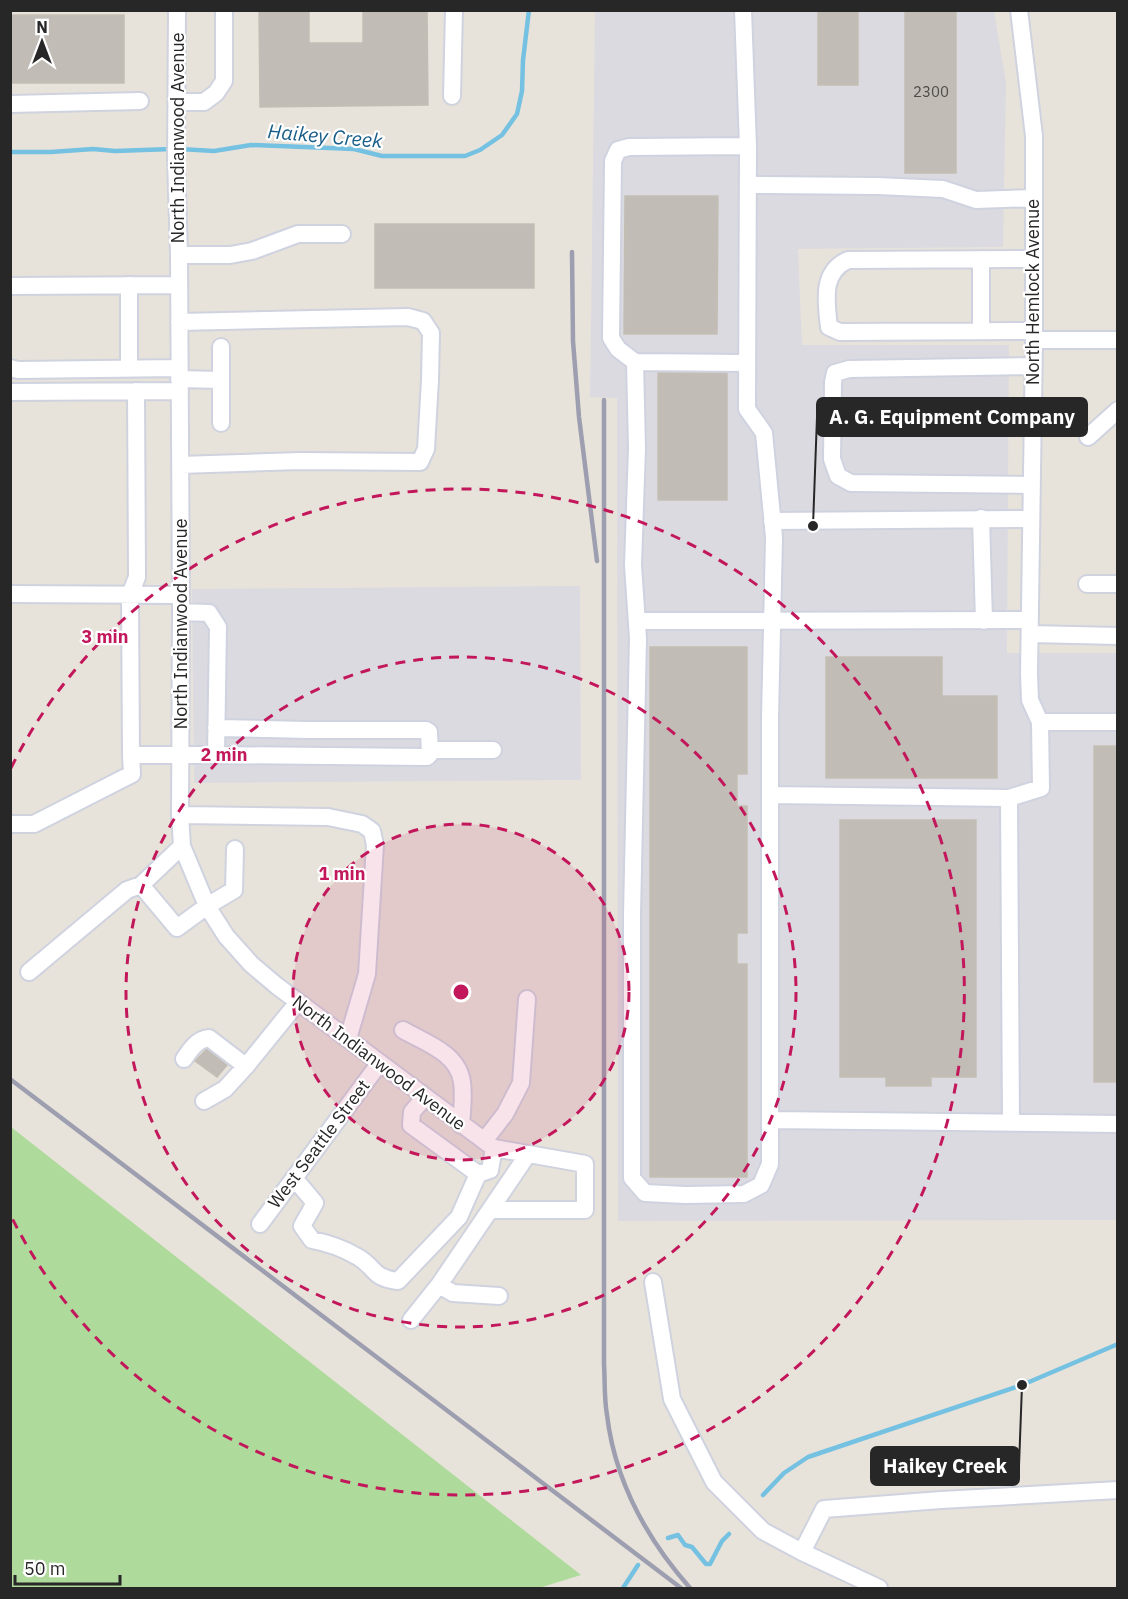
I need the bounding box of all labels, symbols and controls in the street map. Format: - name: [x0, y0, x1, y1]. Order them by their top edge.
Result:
- north arrow: [12, 12, 72, 72]
- text: N: [36, 17, 48, 37]
- street label: North Indianwood Avenue: [166, 32, 189, 244]
- house number: 2300: [913, 82, 949, 101]
- water label: Haikey Creek: [267, 117, 384, 154]
- street label: North Hemlock Avenue: [1021, 199, 1044, 385]
- callout: A. G. Equipment Company: [817, 398, 1087, 436]
- text: A. G. Equipment Company: [829, 403, 1075, 430]
- street label: North Indianwood Avenue: [169, 518, 192, 730]
- text: 3 min: [81, 625, 129, 648]
- text: 2 min: [200, 743, 248, 766]
- text: 1 min: [318, 862, 366, 885]
- centre of rings: [451, 982, 471, 1002]
- street label: North Indianwood Avenue: [288, 990, 471, 1135]
- street label: West Seattle Street: [263, 1075, 375, 1213]
- callout: Haikey Creek: [871, 1447, 1019, 1485]
- text: Haikey Creek: [883, 1452, 1008, 1479]
- scale bar: [15, 1548, 120, 1586]
- text: 50 m: [24, 1557, 66, 1580]

